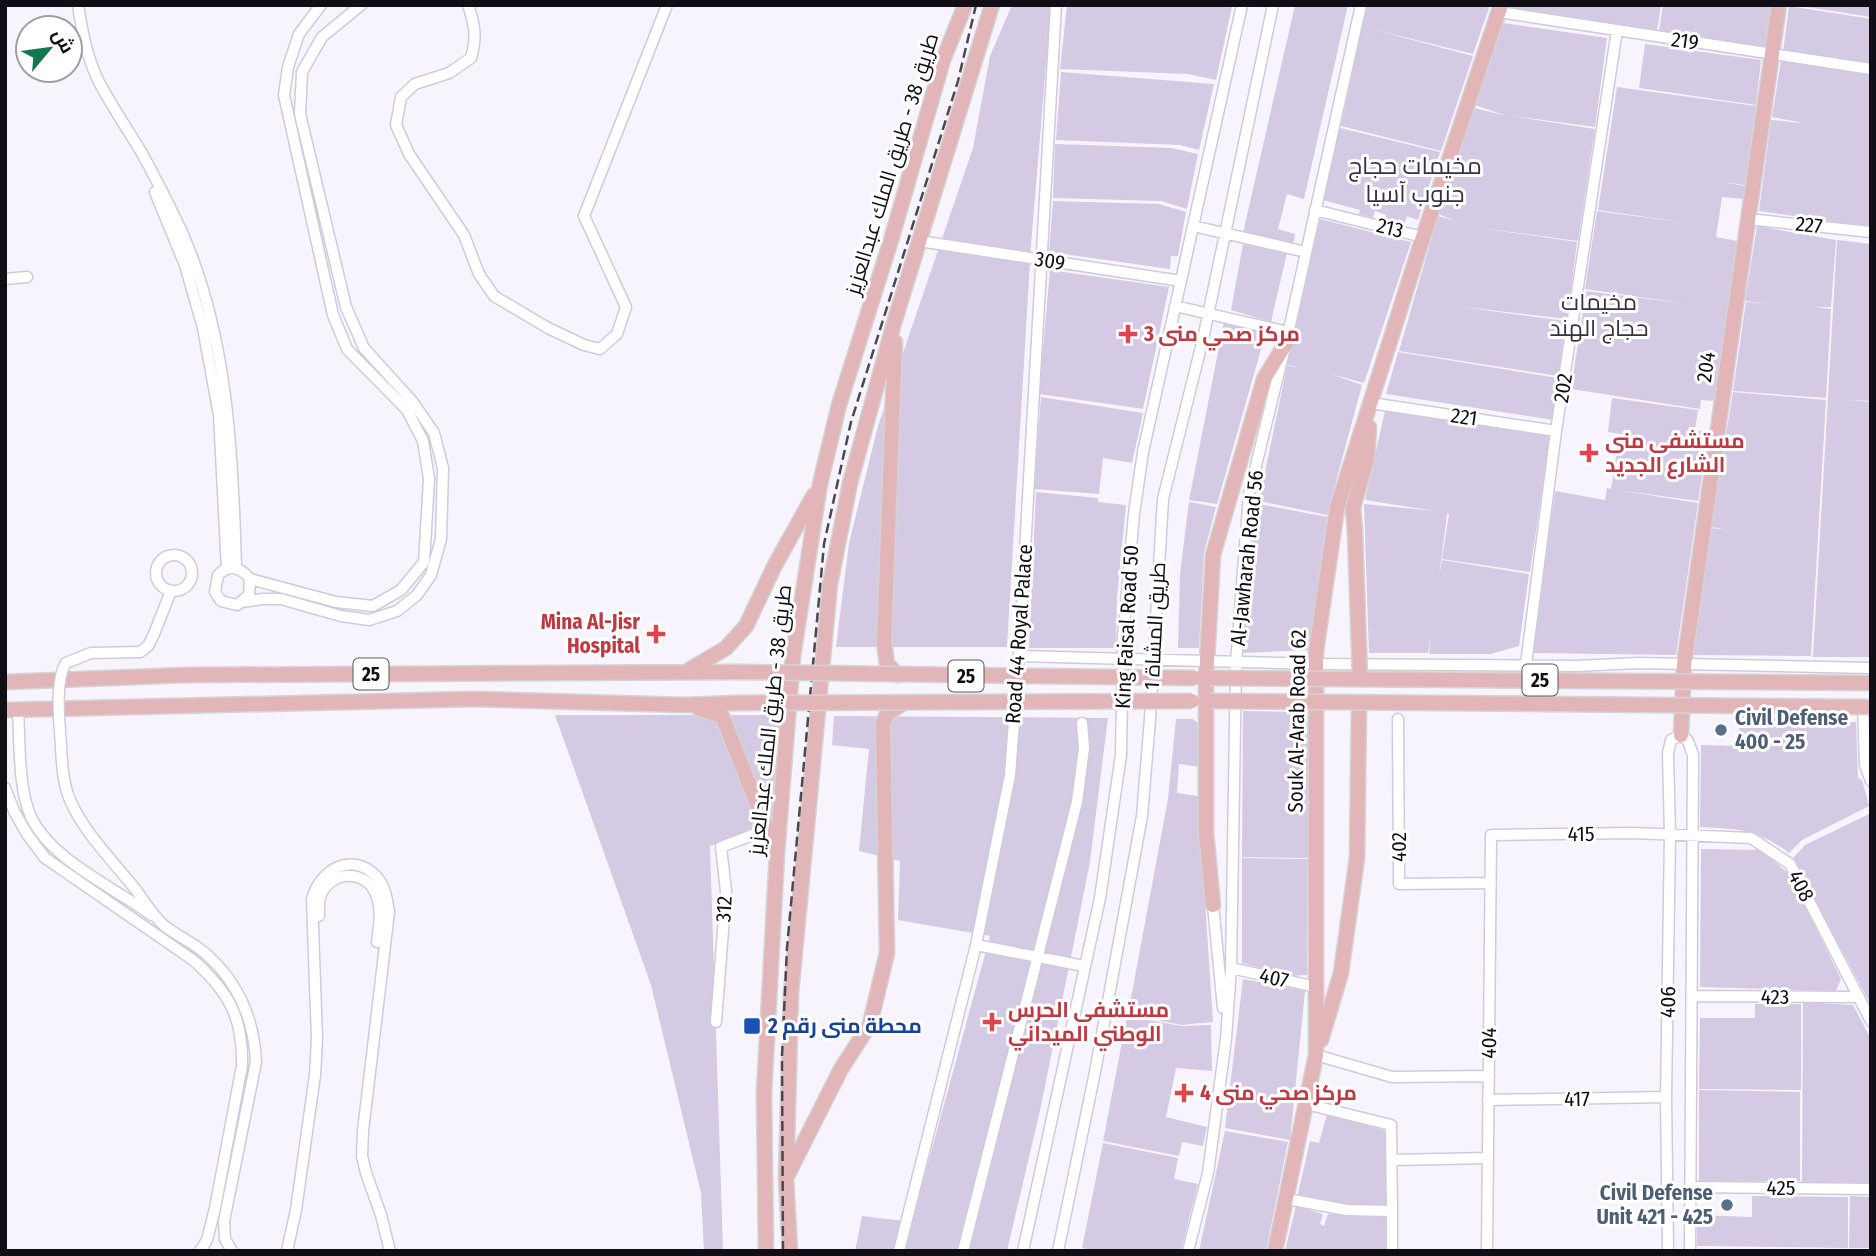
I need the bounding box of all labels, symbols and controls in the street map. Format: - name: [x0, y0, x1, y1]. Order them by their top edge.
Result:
- north arrow: [14, 14, 84, 84]
- text: ش: [47, 25, 79, 57]
- street label: 219: [1670, 26, 1700, 56]
- street label: طريق 38 - طريق الملك عبدالعزيز: [839, 30, 944, 299]
- district label: مخيمات حجاج جنوب آسيا: [1348, 152, 1482, 208]
- street label: 227: [1794, 211, 1824, 239]
- street label: 213: [1374, 212, 1406, 244]
- street label: 309: [1033, 246, 1067, 276]
- district label: مخيمات حجاج الهند: [1550, 288, 1648, 344]
- place label: مركز صحي منى 3: [1143, 321, 1300, 351]
- marker: مركز صحي منى 3: [1118, 324, 1138, 344]
- street label: 204: [1691, 350, 1721, 384]
- street label: 202: [1548, 372, 1578, 404]
- street label: 221: [1449, 402, 1479, 432]
- place label: مستشفى منى الشارع الجديد: [1605, 428, 1745, 479]
- marker: مستشفى منى الشارع الجديد: [1579, 443, 1599, 463]
- street label: Al-Jawharah Road 56: [1225, 469, 1269, 647]
- street label: Road 44 Royal Palace: [1000, 543, 1038, 725]
- street label: King Faisal Road 50: [1110, 544, 1144, 710]
- street label: طريق المشاة 1: [1139, 561, 1171, 691]
- street label: طريق 38 - طريق الملك عبدالعزيز: [743, 583, 797, 858]
- place label: Mina Al-Jisr Hospital: [541, 609, 640, 659]
- marker: Mina Al-Jisr Hospital: [646, 624, 666, 644]
- street label: Souk Al-Arab Road 62: [1282, 629, 1312, 813]
- road number: 25: [354, 659, 388, 690]
- road number: 25: [948, 660, 984, 692]
- road number: 25: [1522, 664, 1558, 695]
- place label: Civil Defense 400 - 25: [1735, 705, 1849, 755]
- marker: Civil Defense 400 - 25: [1713, 722, 1729, 738]
- street label: 415: [1567, 821, 1595, 847]
- street label: 402: [1386, 832, 1412, 862]
- street label: 408: [1782, 866, 1820, 906]
- street label: 312: [710, 895, 738, 923]
- street label: 407: [1257, 962, 1291, 994]
- street label: 423: [1761, 984, 1789, 1010]
- street label: 406: [1655, 986, 1681, 1018]
- place label: مستشفى الحرس الوطني الميداني: [1008, 997, 1169, 1051]
- marker: مستشفى الحرس الوطني الميداني: [982, 1012, 1002, 1032]
- place label: محطة منى رقم 2: [767, 1013, 922, 1040]
- marker: محطة منى رقم 2: [742, 1016, 762, 1036]
- street label: 404: [1476, 1027, 1502, 1059]
- place label: مركز صحي منى 4: [1200, 1080, 1357, 1110]
- marker: مركز صحي منى 4: [1174, 1083, 1194, 1103]
- street label: 417: [1564, 1086, 1590, 1112]
- street label: 425: [1767, 1175, 1795, 1201]
- place label: Civil Defense Unit 421 - 425: [1596, 1180, 1713, 1230]
- marker: Civil Defense Unit 421 - 425: [1719, 1197, 1735, 1213]

